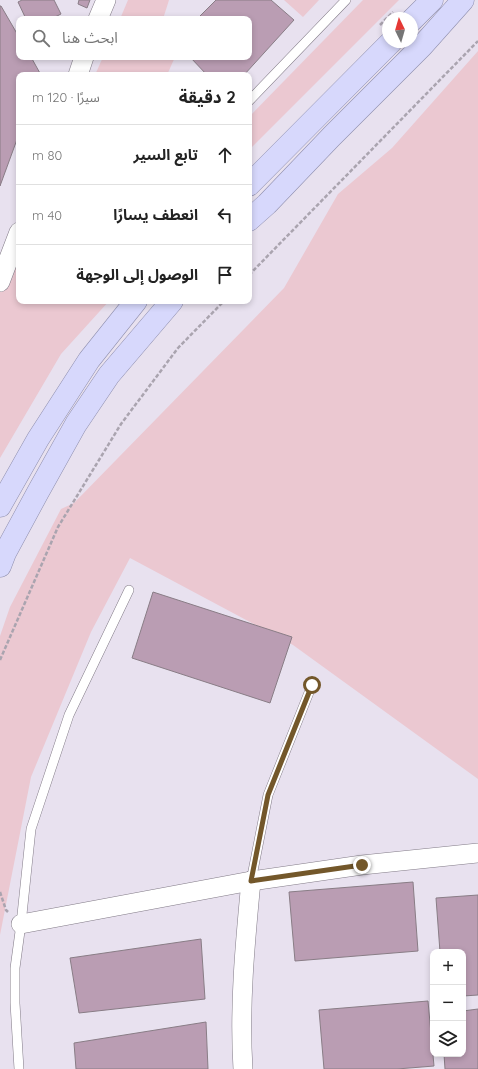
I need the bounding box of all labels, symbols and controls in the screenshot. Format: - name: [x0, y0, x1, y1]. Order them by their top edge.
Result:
- north arrow: [382, 12, 418, 48]
- search box: [16, 16, 252, 60]
- icon: search: [30, 27, 52, 49]
- text: ابحث هنا: [62, 28, 118, 47]
- text: 2 دقيقة: [179, 86, 236, 107]
- text: سيرًا · 120 m: [32, 89, 100, 105]
- icon: ahead: [214, 144, 236, 166]
- text: تابع السير: [134, 145, 198, 164]
- text: 80 m: [32, 147, 62, 163]
- icon: left: [214, 204, 236, 226]
- text: انعطف يسارًا: [113, 205, 198, 224]
- text: 40 m: [32, 207, 62, 223]
- icon: arrive: [214, 264, 236, 286]
- text: الوصول إلى الوجهة: [76, 265, 198, 284]
- route start: [303, 676, 321, 694]
- route end: [353, 856, 371, 874]
- map controls: [430, 949, 466, 1057]
- button: +: [430, 949, 466, 985]
- button: −: [430, 985, 466, 1021]
- button: layers: [430, 1021, 466, 1057]

